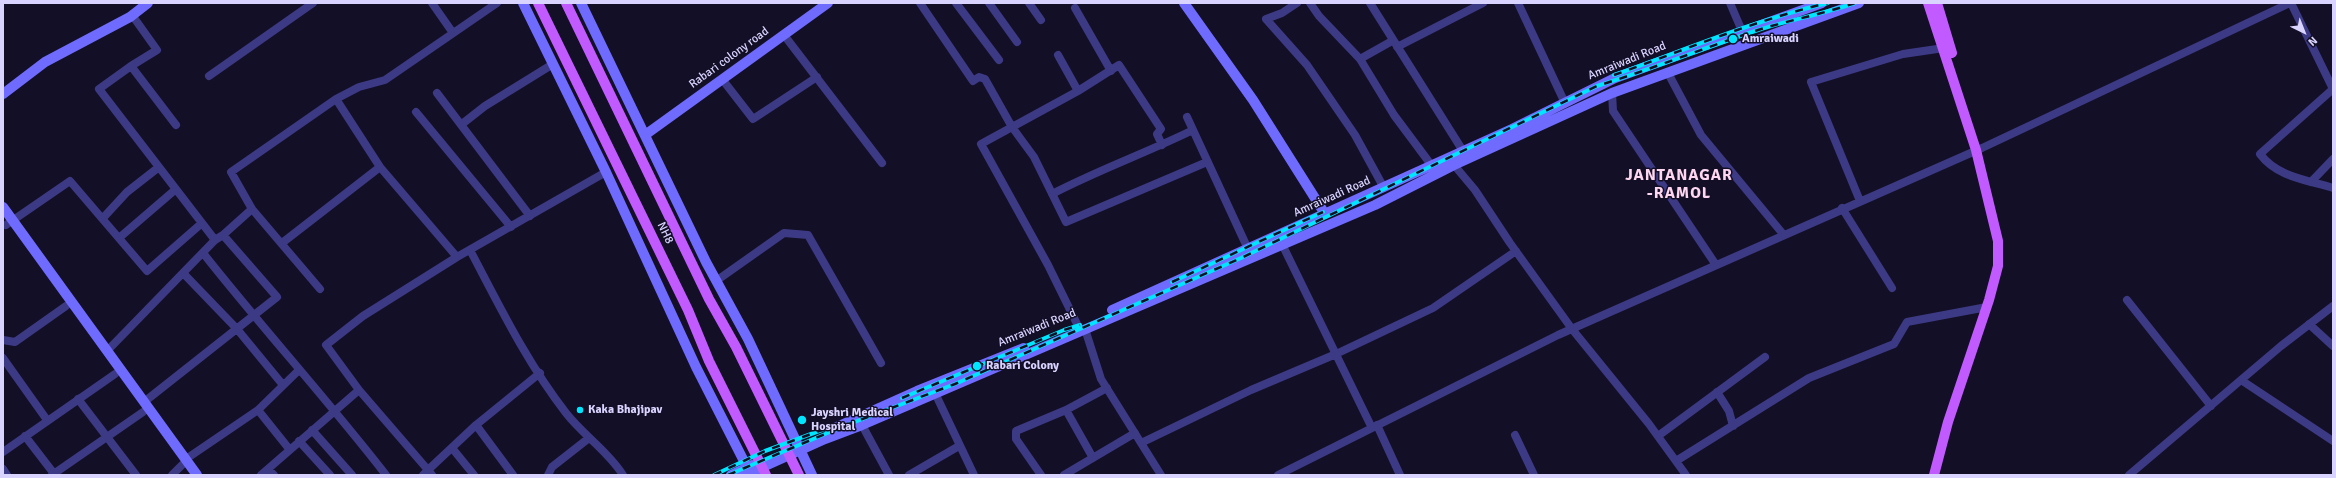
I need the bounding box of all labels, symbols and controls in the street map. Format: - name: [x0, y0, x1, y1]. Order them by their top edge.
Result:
- north arrow: [2284, 12, 2324, 52]
- street label: Rabari colony road: [686, 24, 772, 92]
- place label: Amraiwadi: [1742, 32, 1799, 46]
- marker: Amraiwadi: [1727, 33, 1739, 45]
- text: N: [2305, 34, 2320, 49]
- street label: Amraiwadi Road: [1586, 39, 1668, 83]
- district label: JANTANAGAR -RAMOL: [1625, 166, 1733, 204]
- street label: Amraiwadi Road: [1291, 174, 1373, 220]
- street label: NH8: [654, 220, 676, 246]
- street label: Amraiwadi Road: [996, 306, 1078, 350]
- place label: Rabari Colony: [986, 359, 1059, 373]
- marker: Rabari Colony: [971, 360, 983, 372]
- place label: Kaka Bhajipav: [588, 403, 662, 417]
- marker: Kaka Bhajipav: [575, 405, 585, 415]
- place label: Jayshri Medical Hospital: [811, 406, 893, 434]
- marker: Jayshri Medical Hospital: [796, 414, 808, 426]

